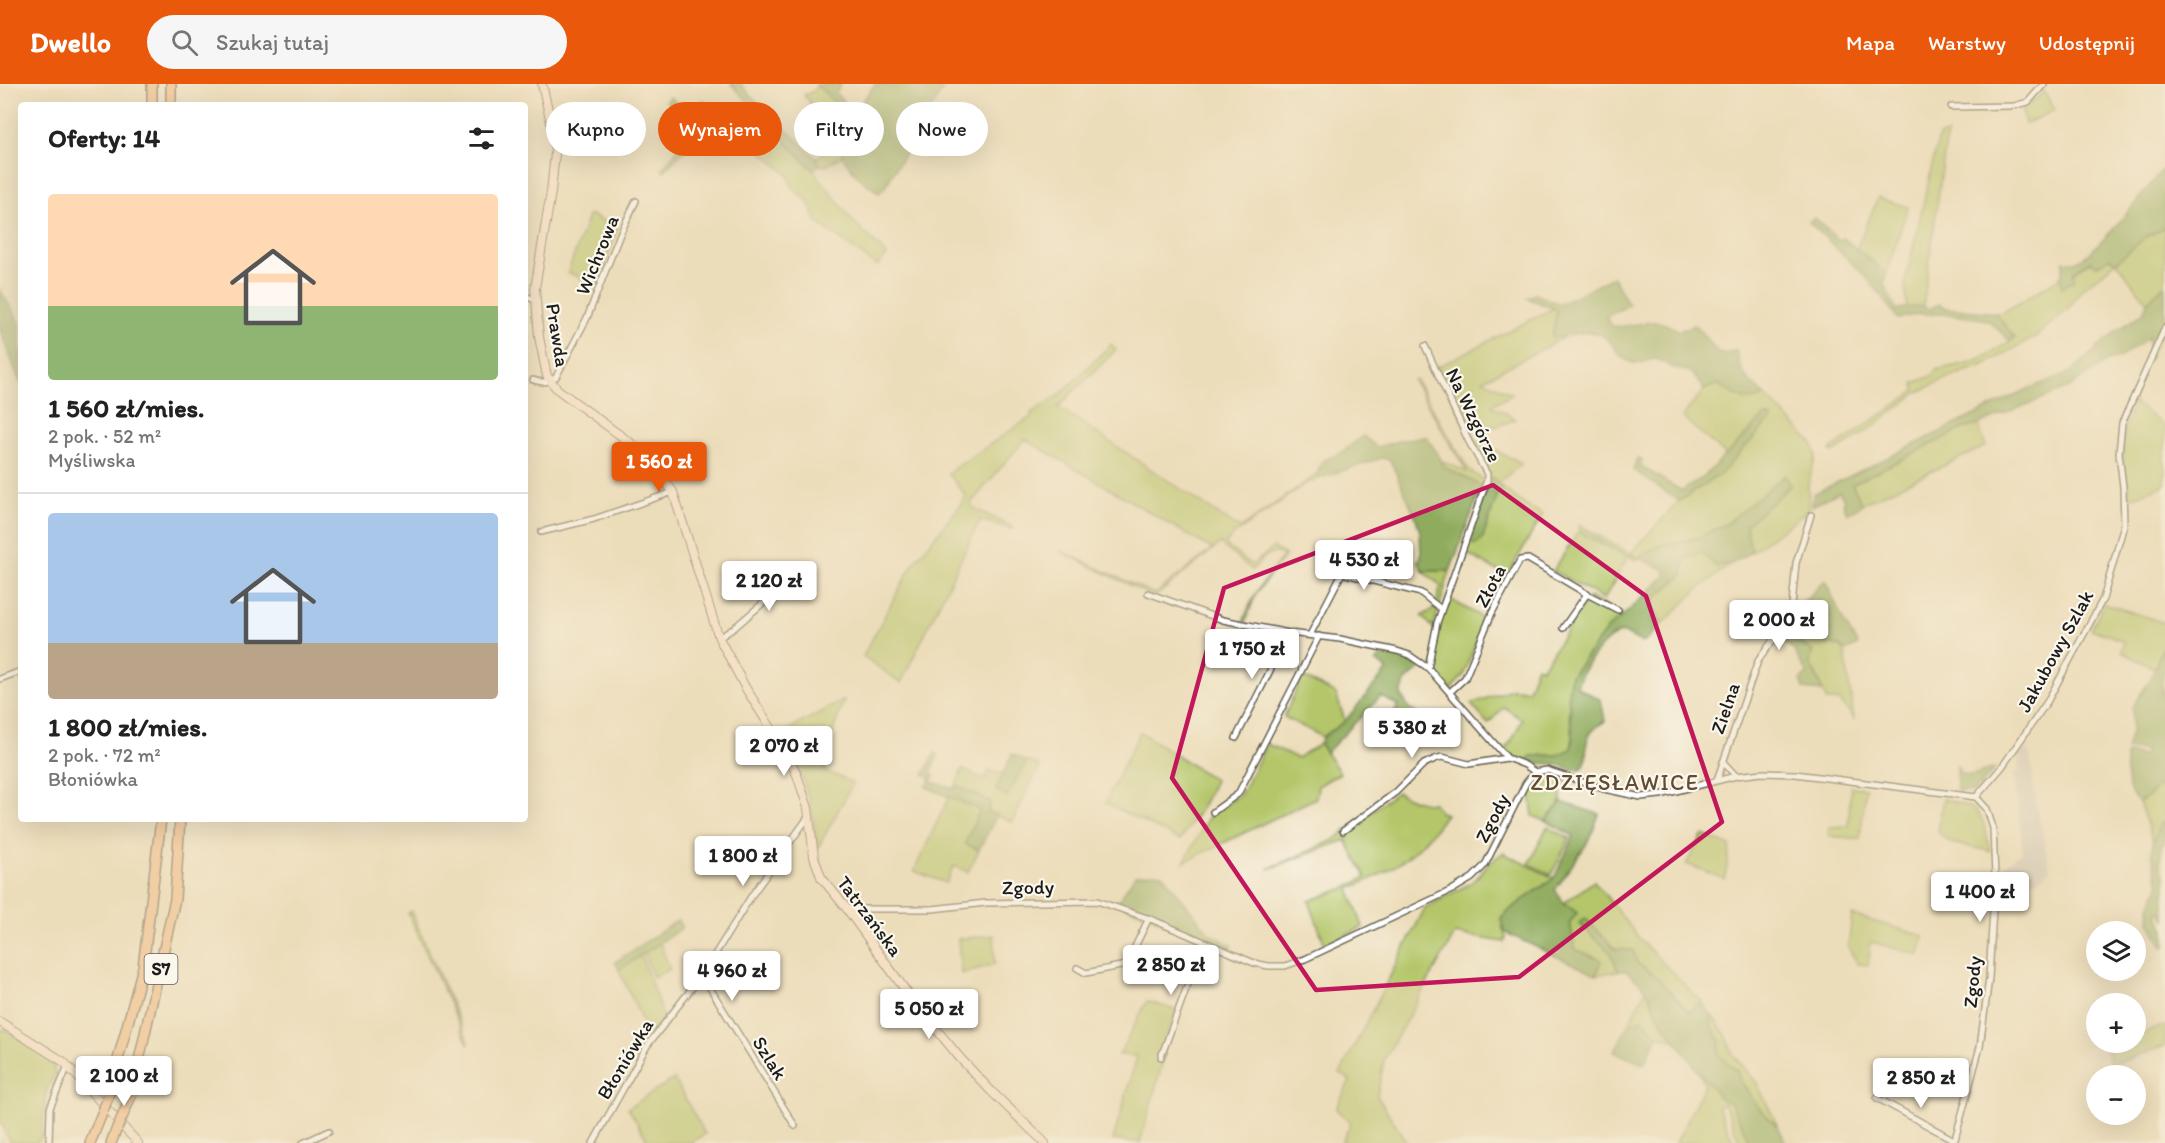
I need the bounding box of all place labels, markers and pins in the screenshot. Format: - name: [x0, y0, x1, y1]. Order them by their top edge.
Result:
- pin: 1 560 zł: [597, 442, 721, 493]
- pin: 4 530 zł: [1302, 540, 1426, 591]
- pin: 2 120 zł: [707, 561, 831, 612]
- pin: 2 000 zł: [1717, 600, 1841, 651]
- pin: 1 750 zł: [1190, 629, 1314, 680]
- pin: 5 380 zł: [1350, 708, 1474, 759]
- pin: 2 070 zł: [722, 726, 846, 777]
- pin: 1 800 zł: [681, 836, 805, 887]
- pin: 1 400 zł: [1918, 872, 2042, 923]
- pin: 2 850 zł: [1109, 945, 1233, 996]
- pin: 4 960 zł: [670, 951, 794, 1002]
- pin: 5 050 zł: [867, 989, 991, 1040]
- pin: 2 100 zł: [62, 1056, 186, 1107]
- pin: 2 850 zł: [1859, 1058, 1983, 1109]

